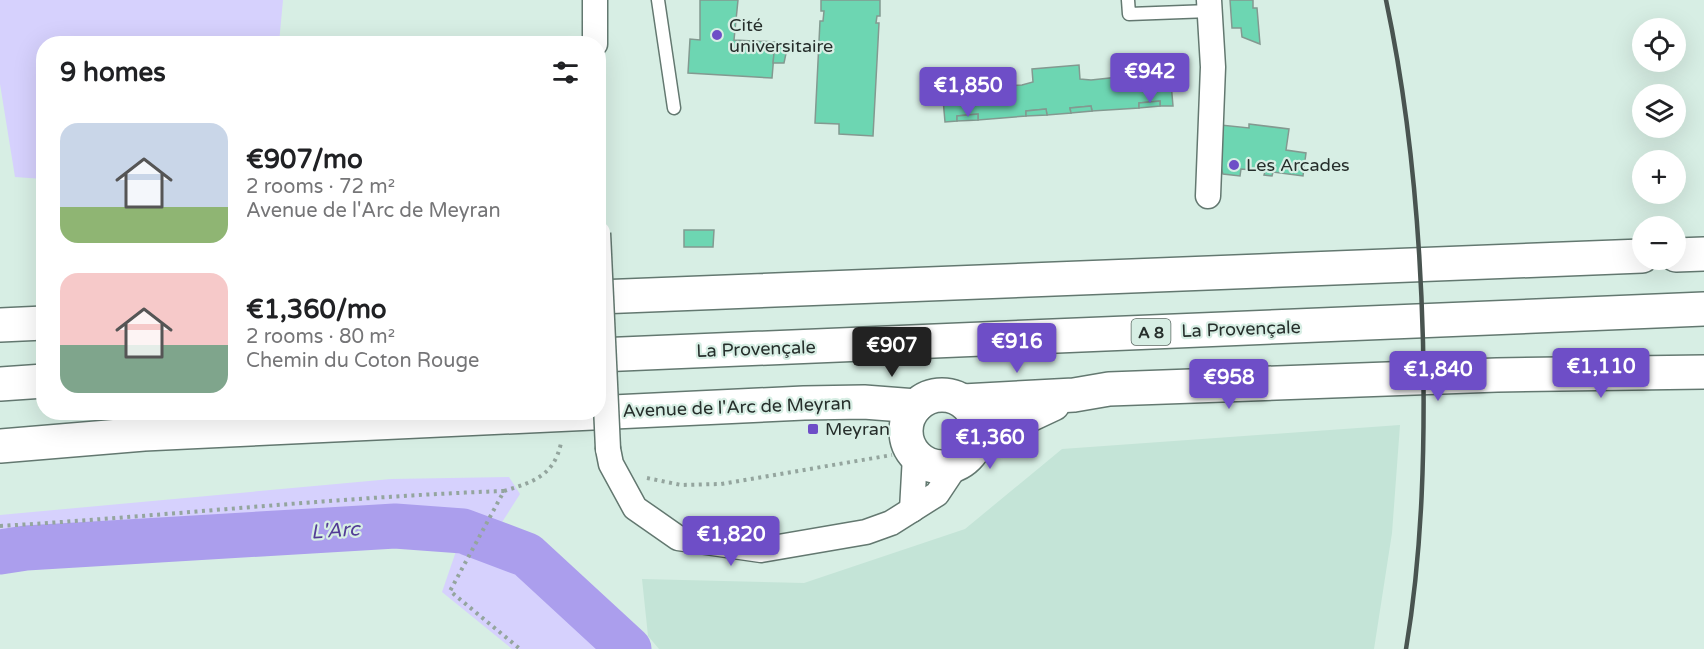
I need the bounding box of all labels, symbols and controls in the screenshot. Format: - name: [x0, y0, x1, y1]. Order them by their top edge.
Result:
- place label: Cité universitaire: [729, 14, 833, 57]
- map controls: [1632, 18, 1686, 270]
- button: locate: [1632, 18, 1686, 72]
- marker: Cité universitaire: [710, 28, 724, 42]
- pin: €942: [1114, 53, 1186, 104]
- icon: filters: [549, 56, 582, 89]
- text: 9 homes: [60, 57, 166, 88]
- text: €942: [1124, 60, 1176, 84]
- pin: €1,850: [919, 67, 1017, 118]
- text: €1,850: [934, 74, 1002, 98]
- button: layers: [1632, 84, 1686, 138]
- text: €907/mo: [246, 144, 363, 175]
- icon: home: [108, 147, 180, 219]
- button: +: [1632, 150, 1686, 204]
- place label: Les Arcades: [1246, 154, 1350, 176]
- marker: Les Arcades: [1227, 158, 1241, 172]
- text: 2 rooms · 72 m²: [246, 175, 395, 199]
- text: Avenue de l'Arc de Meyran: [246, 199, 501, 223]
- button: −: [1632, 216, 1686, 270]
- text: €1,360/mo: [246, 294, 387, 325]
- icon: home: [108, 297, 180, 369]
- street label: La Provençale: [1181, 316, 1301, 342]
- road number: A 8: [1132, 319, 1170, 345]
- pin: €916: [981, 323, 1053, 374]
- text: 2 rooms · 80 m²: [246, 325, 395, 349]
- pin: €907: [856, 327, 928, 378]
- text: €916: [991, 330, 1043, 354]
- text: €907: [866, 334, 918, 358]
- street label: La Provençale: [696, 336, 816, 362]
- pin: €1,110: [1552, 348, 1650, 399]
- text: Chemin du Coton Rouge: [246, 349, 479, 373]
- pin: €1,840: [1389, 351, 1487, 402]
- text: €1,110: [1566, 355, 1636, 379]
- text: €1,840: [1404, 358, 1472, 382]
- pin: €958: [1193, 359, 1265, 410]
- text: €958: [1203, 366, 1255, 390]
- street label: Avenue de l'Arc de Meyran: [622, 392, 852, 422]
- place label: Meyran: [825, 418, 890, 440]
- pin: €1,360: [941, 419, 1039, 470]
- marker: Meyran: [806, 422, 820, 436]
- text: €1,360: [955, 426, 1025, 450]
- pin: €1,820: [682, 516, 780, 567]
- water label: L'Arc: [310, 517, 363, 545]
- text: €1,820: [697, 523, 765, 547]

